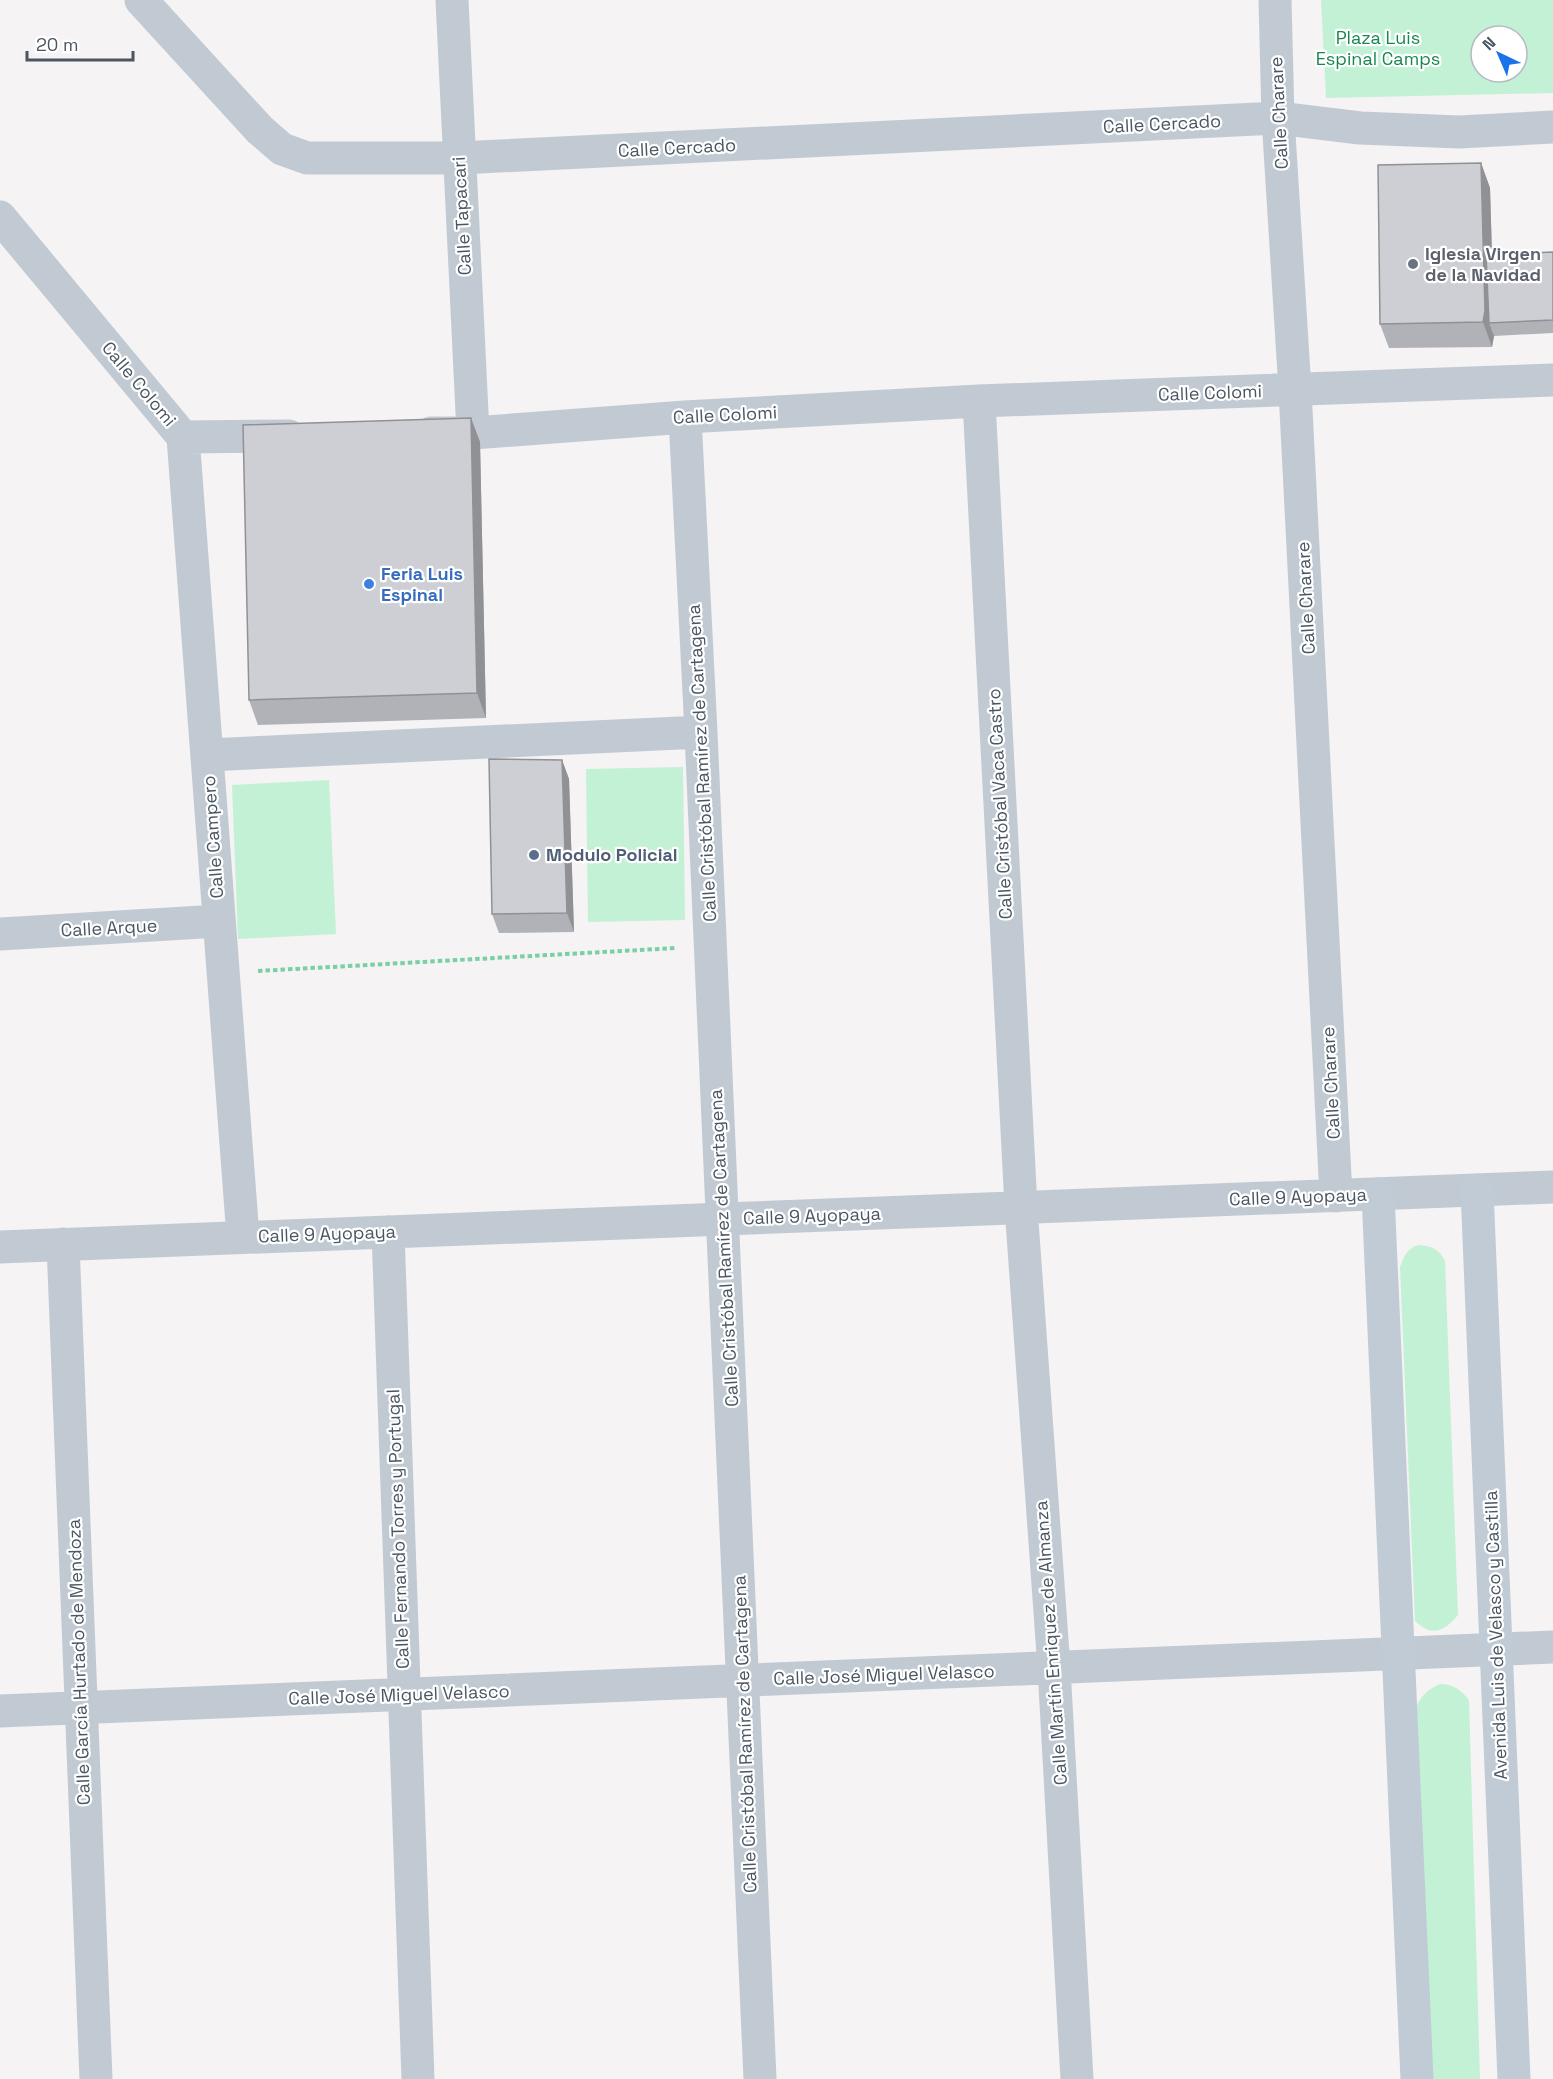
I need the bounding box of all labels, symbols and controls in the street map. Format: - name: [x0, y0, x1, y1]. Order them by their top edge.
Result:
- scale bar: [27, 24, 134, 62]
- north arrow: [1469, 24, 1529, 84]
- park label: Plaza Luis Espinal Camps: [1316, 26, 1440, 70]
- text: N: [1478, 32, 1500, 55]
- text: 20 m: [36, 33, 79, 56]
- street label: Calle Charare: [1264, 56, 1293, 170]
- street label: Calle Cercado: [1102, 109, 1222, 138]
- street label: Calle Cercado: [617, 133, 737, 162]
- street label: Calle Tapacari: [447, 156, 476, 276]
- place label: Iglesia Virgen de la Navidad: [1425, 242, 1541, 286]
- marker: Iglesia Virgen de la Navidad: [1406, 257, 1420, 271]
- street label: Calle Colomi: [97, 336, 182, 431]
- street label: Calle Colomi: [1158, 379, 1262, 406]
- street label: Calle Colomi: [672, 400, 778, 429]
- street label: Calle Charare: [1291, 541, 1320, 655]
- place label: Feria Luis Espinal: [381, 562, 463, 606]
- marker: Feria Luis Espinal: [362, 577, 376, 591]
- street label: Calle Cristóbal Ramírez de Cartagena: [682, 604, 721, 922]
- street label: Calle Cristóbal Vaca Castro: [982, 688, 1017, 920]
- street label: Calle Campero: [197, 775, 228, 899]
- place label: Modulo Policial: [546, 843, 678, 866]
- marker: Modulo Policial: [527, 848, 541, 862]
- street label: Calle Arque: [60, 913, 158, 942]
- street label: Calle Charare: [1316, 1026, 1345, 1140]
- street label: Calle Cristóbal Ramírez de Cartagena: [704, 1089, 743, 1407]
- street label: Calle 9 Ayopaya: [1229, 1183, 1367, 1210]
- street label: Calle 9 Ayopaya: [743, 1202, 881, 1229]
- street label: Calle 9 Ayopaya: [258, 1220, 396, 1247]
- street label: Calle Fernando Torres y Portugal: [381, 1389, 414, 1669]
- street label: Avenida Luis de Velasco y Castilla: [1479, 1490, 1512, 1780]
- street label: Calle Martín Enriquez de Almanza: [1029, 1500, 1072, 1786]
- street label: Calle García Hurtado de Mendoza: [62, 1519, 95, 1806]
- street label: Calle Cristóbal Ramírez de Cartagena: [727, 1575, 762, 1893]
- street label: Calle José Miguel Velasco: [773, 1659, 995, 1690]
- street label: Calle José Miguel Velasco: [288, 1679, 510, 1710]

